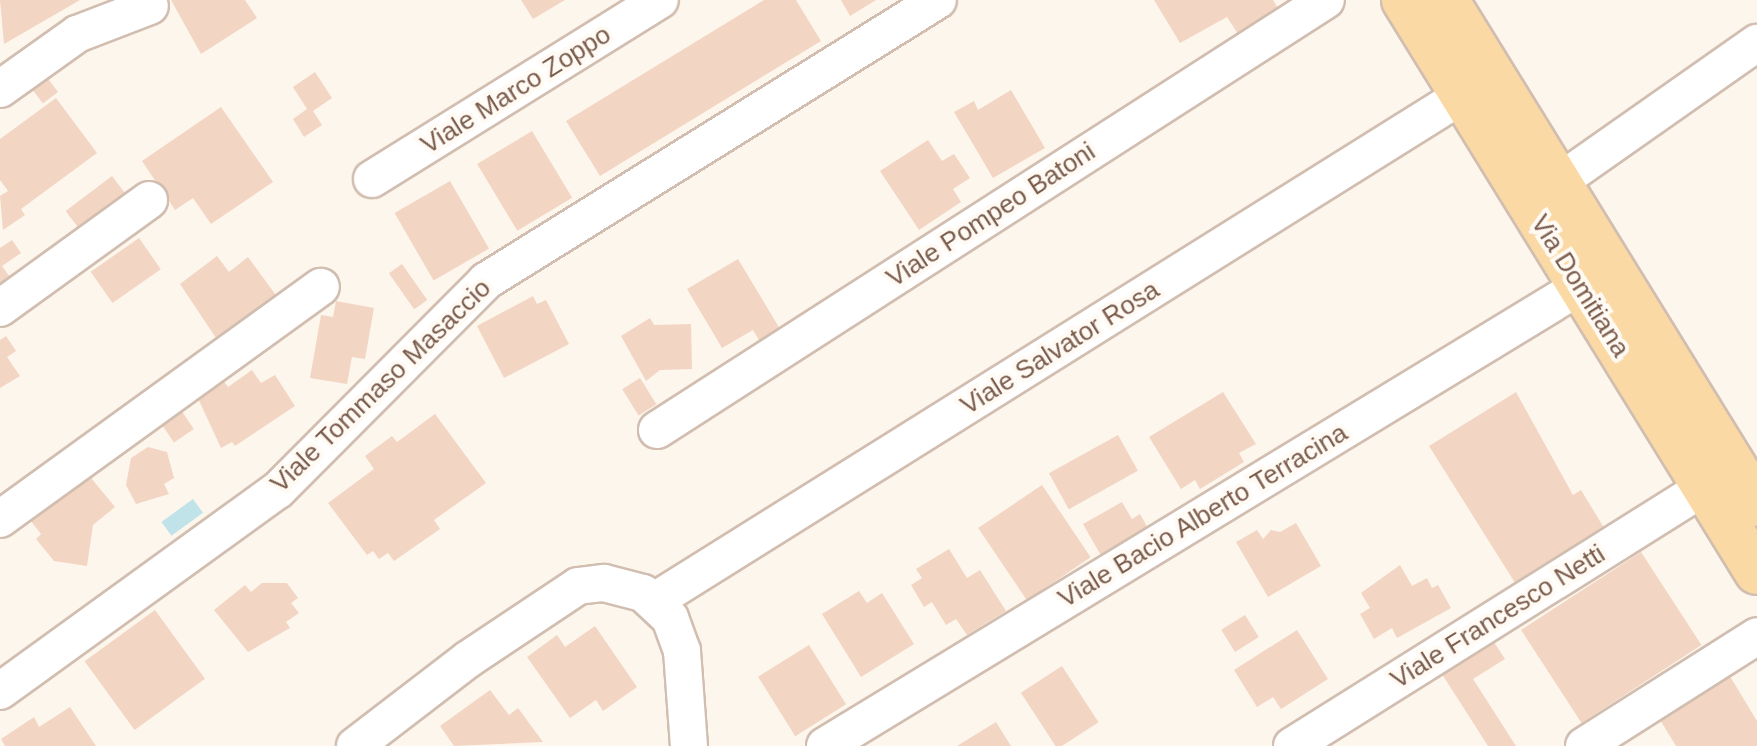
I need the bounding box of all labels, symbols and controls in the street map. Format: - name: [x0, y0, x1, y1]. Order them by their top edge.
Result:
- street label: Viale Marco Zoppo: [415, 19, 617, 161]
- street label: Viale Pompeo Batoni: [881, 136, 1101, 294]
- street label: Via Domitiana: [1524, 209, 1636, 363]
- street label: Viale Tommaso Masaccio: [264, 273, 498, 499]
- street label: Viale Salvator Rosa: [955, 274, 1165, 422]
- street label: Viale Bacio Alberto Terracina: [1052, 417, 1354, 615]
- street label: Viale Francesco Netti: [1385, 538, 1611, 696]

